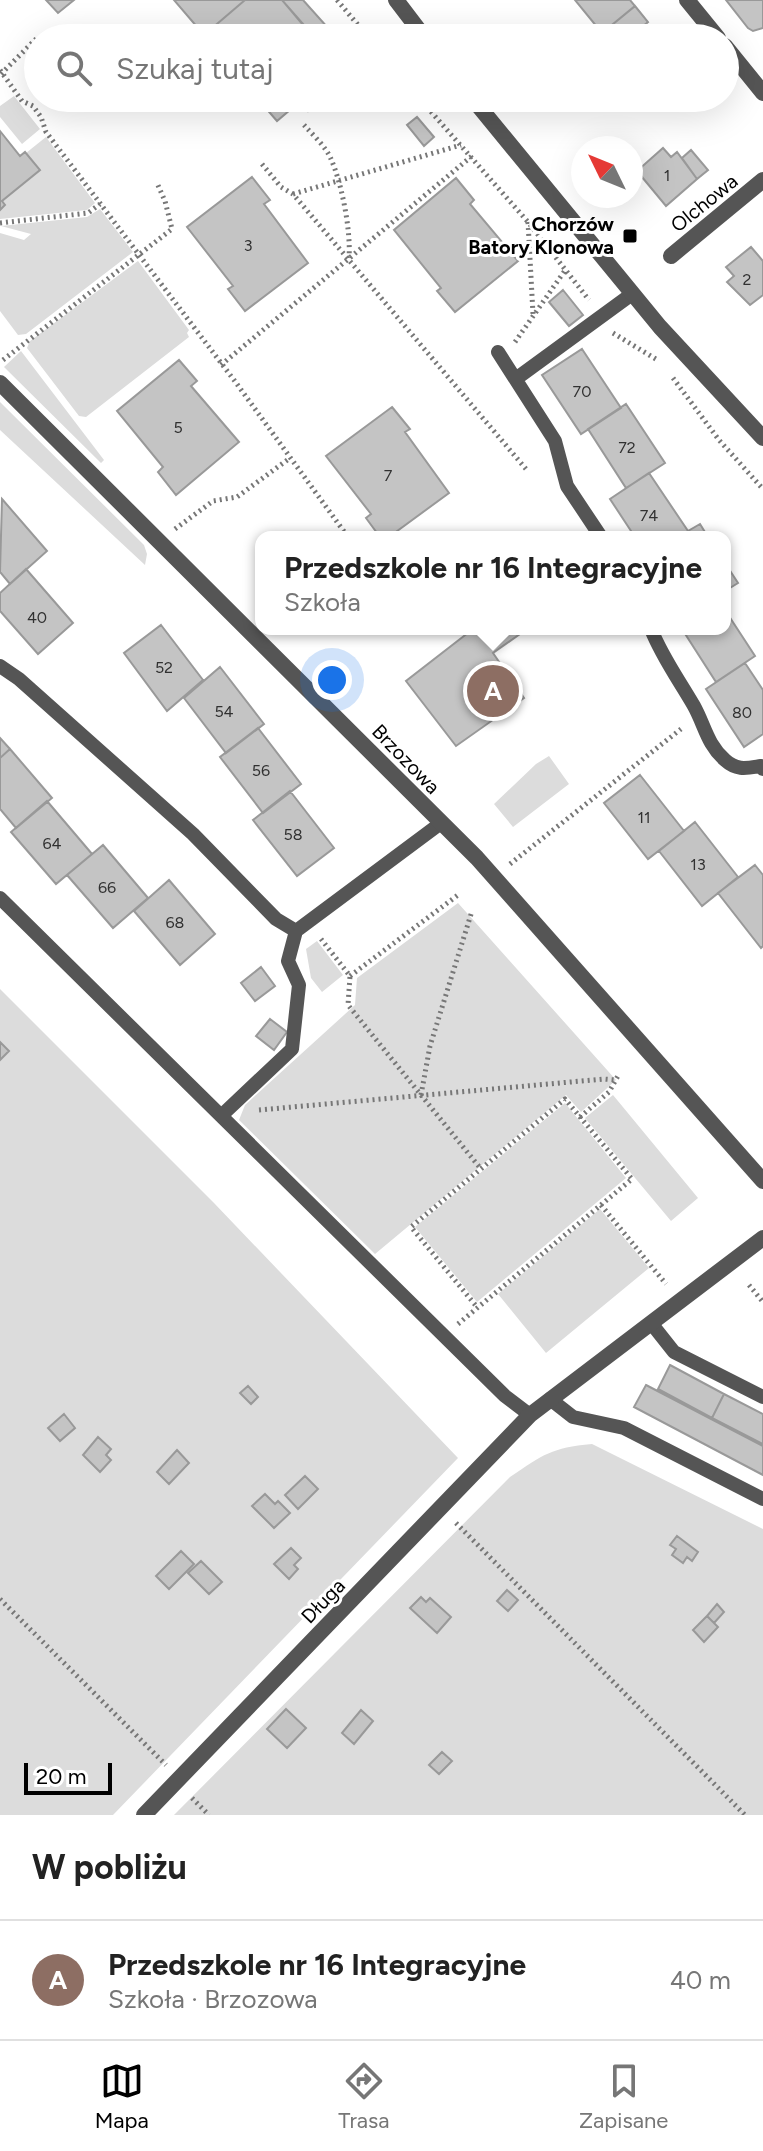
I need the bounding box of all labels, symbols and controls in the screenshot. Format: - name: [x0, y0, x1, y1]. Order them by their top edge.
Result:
- search box: [24, 24, 739, 112]
- icon: search: [52, 46, 96, 90]
- text: Szukaj tutaj: [116, 50, 274, 87]
- north arrow: [571, 136, 643, 208]
- house number: 1: [664, 166, 670, 185]
- street label: Olchowa: [666, 169, 742, 237]
- place label: Chorzów Batory Klonowa: [468, 212, 614, 259]
- marker: Chorzów Batory Klonowa: [621, 227, 639, 245]
- house number: 3: [244, 236, 252, 255]
- house number: 2: [743, 270, 751, 289]
- house number: 70: [573, 382, 591, 401]
- house number: 5: [173, 418, 183, 437]
- house number: 72: [618, 438, 636, 457]
- house number: 7: [384, 466, 393, 485]
- house number: 74: [640, 506, 658, 525]
- popup: [255, 531, 731, 635]
- text: Przedszkole nr 16 Integracyjne: [284, 549, 702, 586]
- text: Szkoła: [284, 586, 361, 618]
- house number: 40: [27, 608, 47, 627]
- house number: 52: [155, 658, 173, 677]
- your location: [312, 660, 352, 700]
- pin: A: [467, 661, 519, 721]
- house number: 54: [214, 702, 234, 721]
- house number: 80: [732, 703, 752, 722]
- street label: Brzozowa: [367, 719, 445, 799]
- house number: 56: [252, 761, 270, 780]
- house number: 11: [637, 808, 651, 827]
- house number: 58: [283, 825, 303, 844]
- house number: 64: [43, 834, 62, 853]
- house number: 13: [690, 855, 706, 874]
- house number: 66: [98, 878, 116, 897]
- house number: 68: [166, 913, 184, 932]
- street label: Długa: [296, 1574, 350, 1628]
- scale bar: [24, 1759, 112, 1795]
- text: 20 m: [36, 1763, 87, 1790]
- text: W pobliżu: [32, 1847, 187, 1888]
- text: Przedszkole nr 16 Integracyjne: [108, 1946, 526, 1983]
- text: A: [49, 1964, 67, 1996]
- text: 40 m: [670, 1964, 731, 1996]
- text: Szkoła · Brzozowa: [108, 1983, 318, 2015]
- tab: Mapa: [95, 2059, 149, 2134]
- tab: Trasa: [338, 2059, 390, 2134]
- tab: Zapisane: [579, 2059, 668, 2134]

